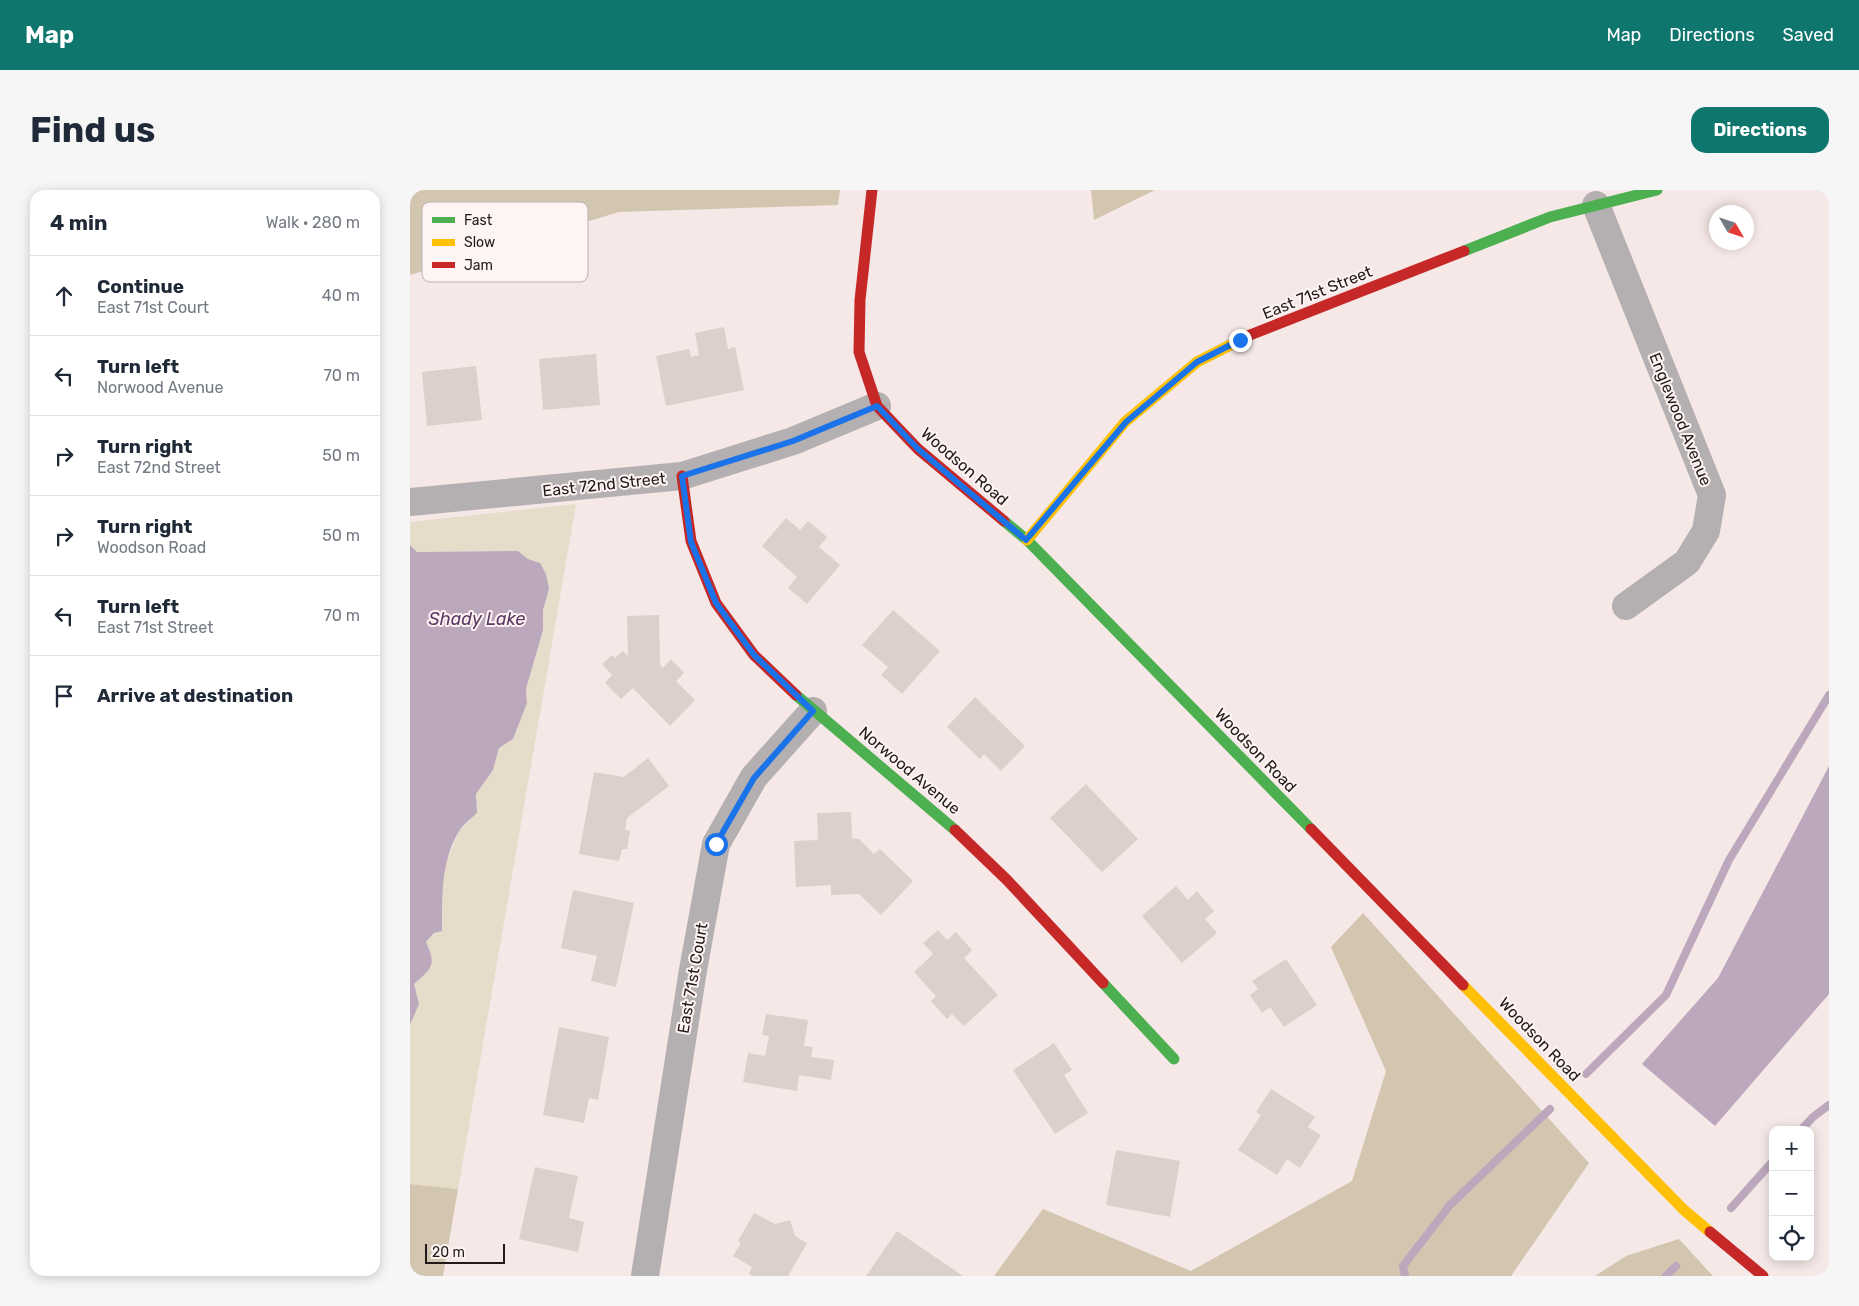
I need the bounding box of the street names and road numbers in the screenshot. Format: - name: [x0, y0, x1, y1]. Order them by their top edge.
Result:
- street label: East 71st Street: [1260, 262, 1375, 323]
- street label: Englewood Avenue: [1645, 350, 1716, 488]
- street label: Woodson Road: [917, 423, 1012, 509]
- street label: East 72nd Street: [541, 469, 667, 500]
- street label: Woodson Road: [1211, 704, 1300, 796]
- street label: Norwood Avenue: [855, 722, 964, 818]
- street label: East 71st Court: [673, 921, 712, 1035]
- street label: Woodson Road: [1495, 993, 1584, 1085]

